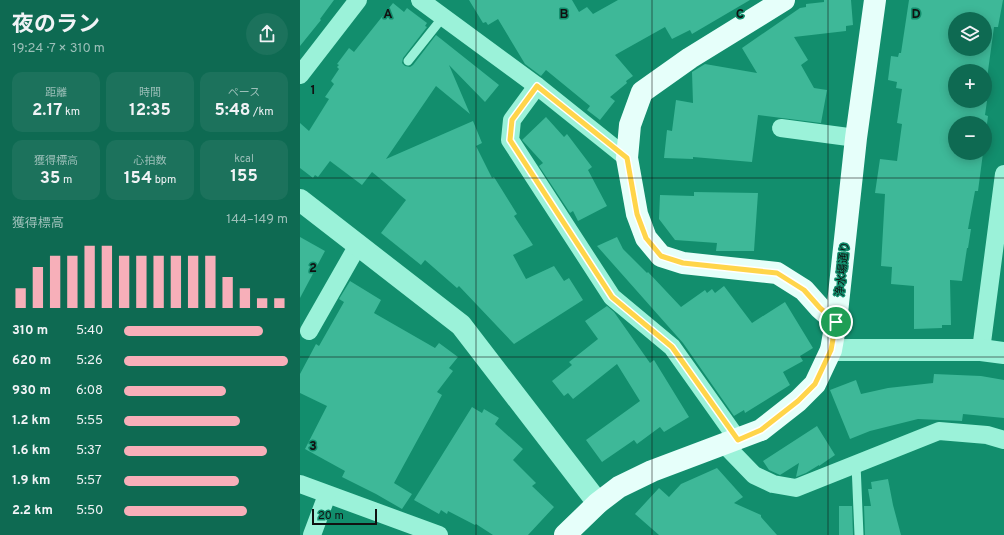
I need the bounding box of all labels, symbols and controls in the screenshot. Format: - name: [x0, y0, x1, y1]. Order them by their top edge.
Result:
- text: A: [383, 7, 393, 23]
- text: B: [560, 7, 569, 23]
- text: C: [736, 7, 744, 23]
- text: D: [911, 7, 921, 23]
- text: 夜のラン: [12, 12, 100, 39]
- map controls: [948, 12, 992, 160]
- button: layers: [948, 12, 992, 56]
- button: share: [246, 13, 288, 55]
- text: 19:24 · 7 × 310 m: [12, 41, 105, 57]
- button: +: [948, 64, 992, 108]
- text: 1: [310, 83, 316, 99]
- text: 距離: [45, 86, 67, 100]
- text: 時間: [139, 86, 161, 100]
- text: ペース: [228, 86, 260, 100]
- text: 2.17: [32, 100, 62, 122]
- text: 12:35: [129, 100, 171, 122]
- text: 5:48: [214, 100, 251, 122]
- text: km: [62, 105, 80, 119]
- text: /km: [251, 105, 274, 119]
- button: −: [948, 116, 992, 160]
- text: kcal: [234, 152, 254, 166]
- text: 獲得標高: [34, 154, 78, 168]
- text: 心拍数: [134, 154, 167, 168]
- text: 155: [230, 166, 258, 188]
- text: 35: [40, 168, 60, 190]
- text: 154: [124, 168, 152, 190]
- text: m: [60, 173, 72, 187]
- text: bpm: [152, 173, 176, 187]
- text: 144–149 m: [226, 212, 288, 228]
- text: 獲得標高: [12, 216, 64, 232]
- street label: 浄水場通り: [833, 241, 853, 297]
- text: 2: [309, 261, 317, 277]
- pin: [819, 305, 853, 339]
- icon: arrive: [825, 311, 847, 333]
- text: 310 m: [12, 323, 48, 339]
- text: 5:40: [76, 323, 103, 339]
- text: 620 m: [12, 353, 51, 369]
- text: 5:26: [76, 353, 103, 369]
- text: 930 m: [12, 383, 51, 399]
- text: 6:08: [76, 383, 103, 399]
- text: 1.2 km: [12, 413, 50, 429]
- text: 5:55: [76, 413, 103, 429]
- text: 3: [309, 439, 317, 455]
- text: 1.6 km: [12, 443, 50, 459]
- text: 5:37: [76, 443, 101, 459]
- text: 1.9 km: [12, 473, 50, 489]
- text: 5:57: [76, 473, 102, 489]
- text: 2.2 km: [12, 503, 53, 519]
- text: 5:50: [76, 503, 103, 519]
- scale bar: [312, 507, 377, 526]
- text: 20 m: [318, 509, 344, 523]

